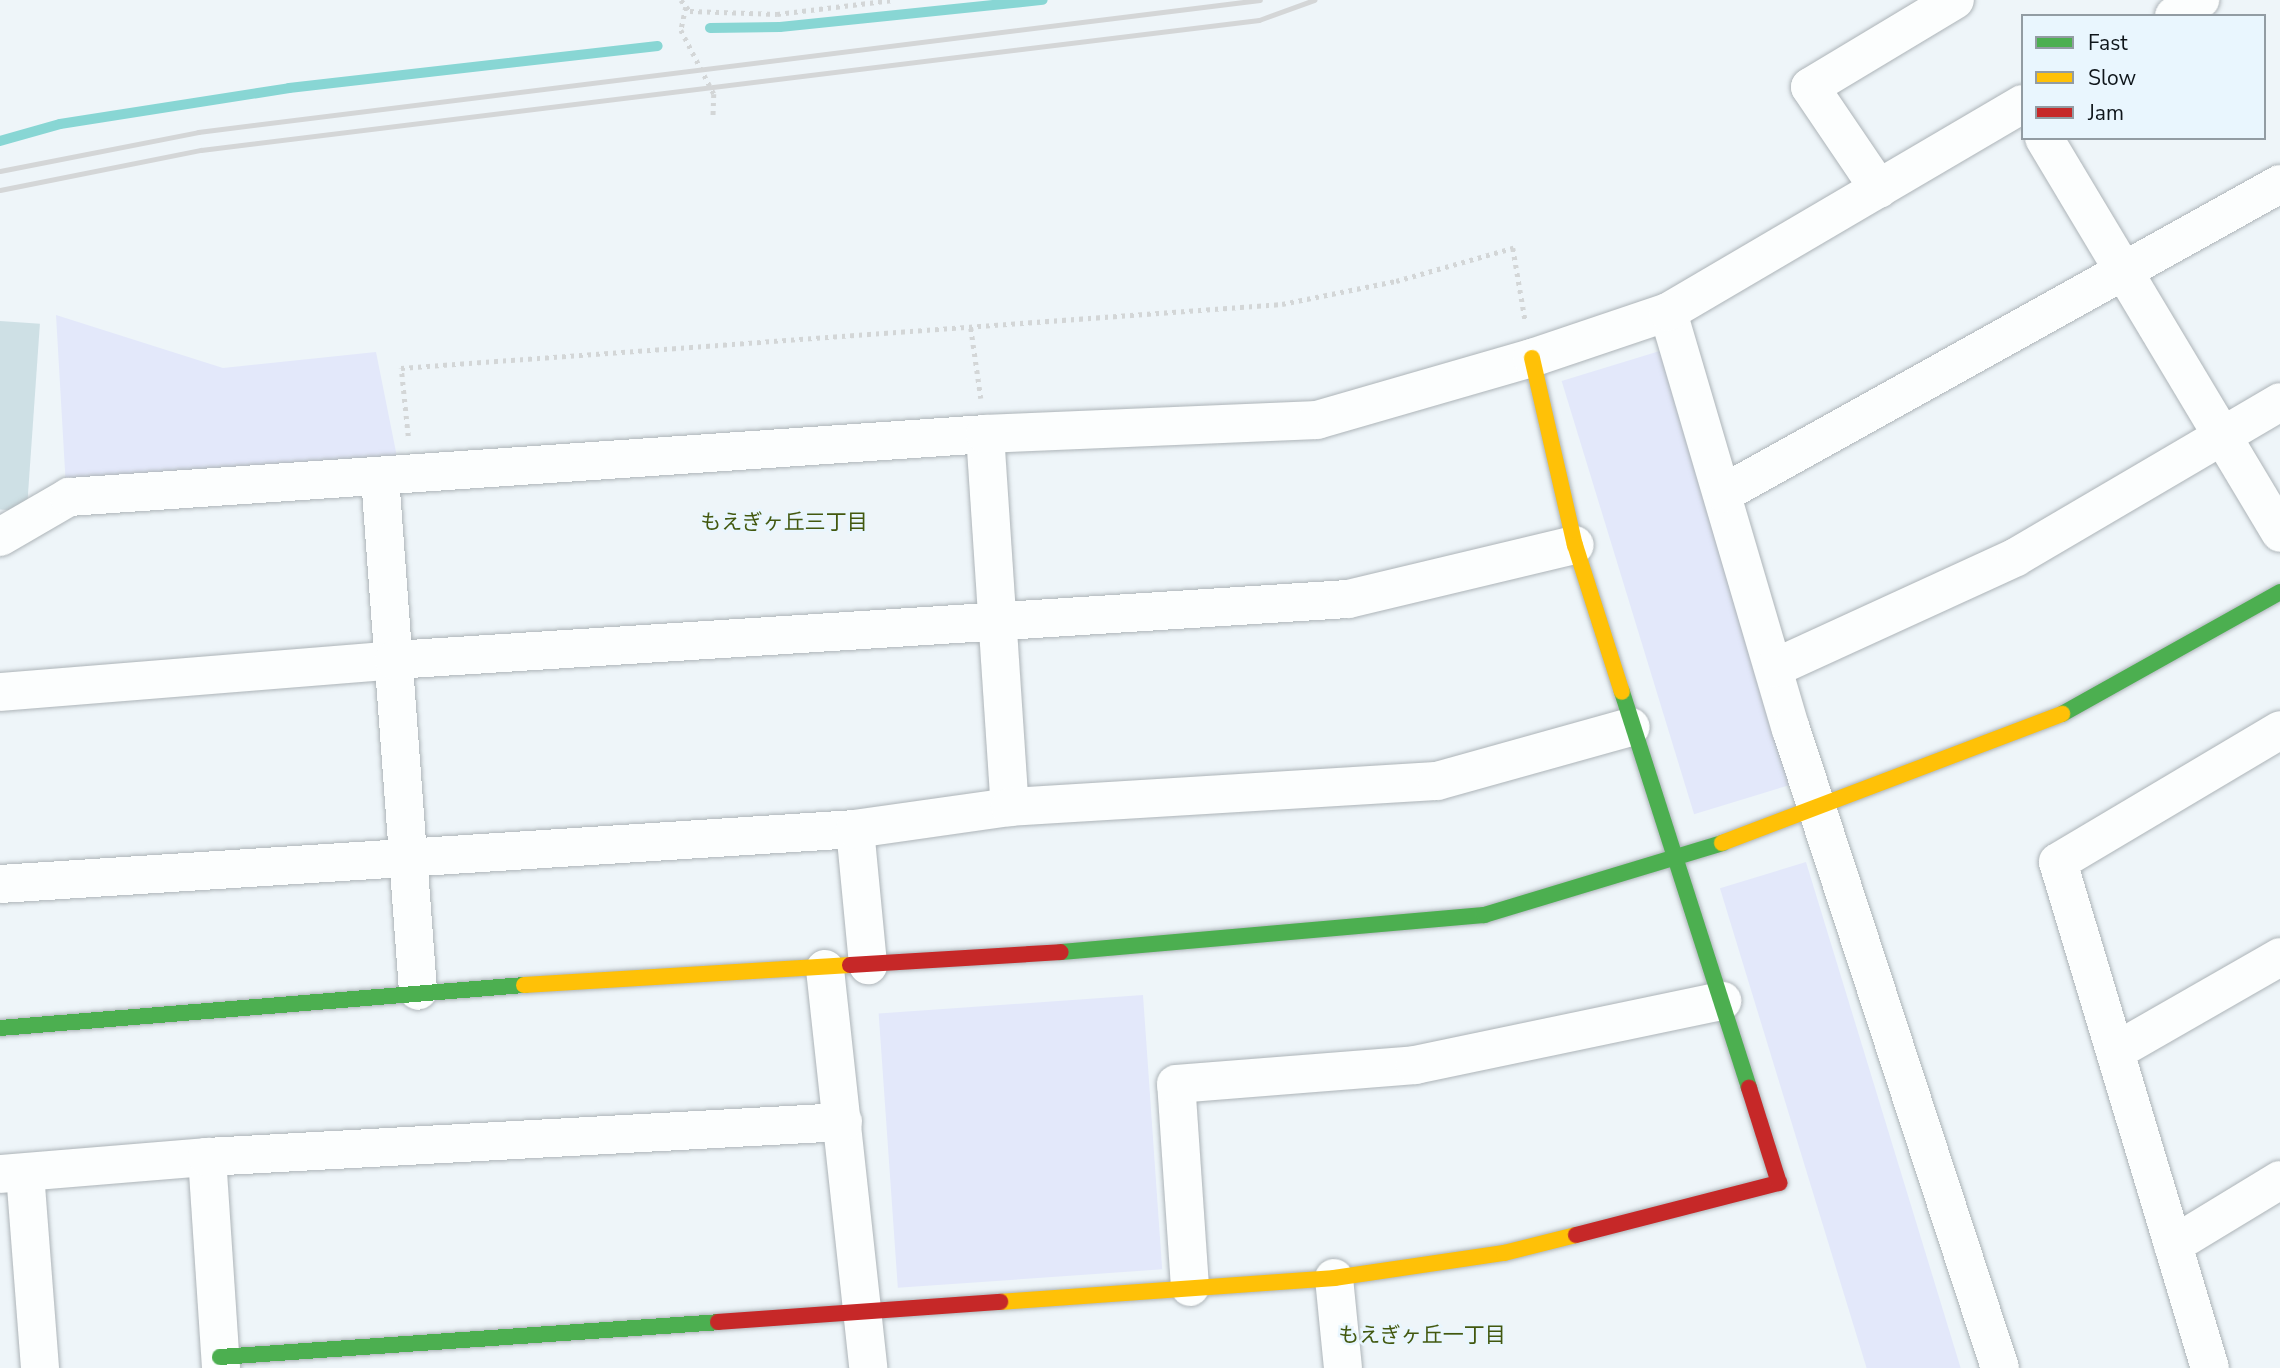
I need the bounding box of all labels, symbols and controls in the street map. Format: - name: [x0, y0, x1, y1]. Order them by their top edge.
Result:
- legend: [2021, 14, 2266, 140]
- text: Fast: [2088, 29, 2128, 57]
- text: Slow: [2088, 64, 2136, 92]
- text: Jam: [2088, 99, 2124, 127]
- district label: もえぎヶ丘三丁目: [700, 509, 868, 535]
- district label: もえぎヶ丘一丁目: [1338, 1322, 1506, 1348]

